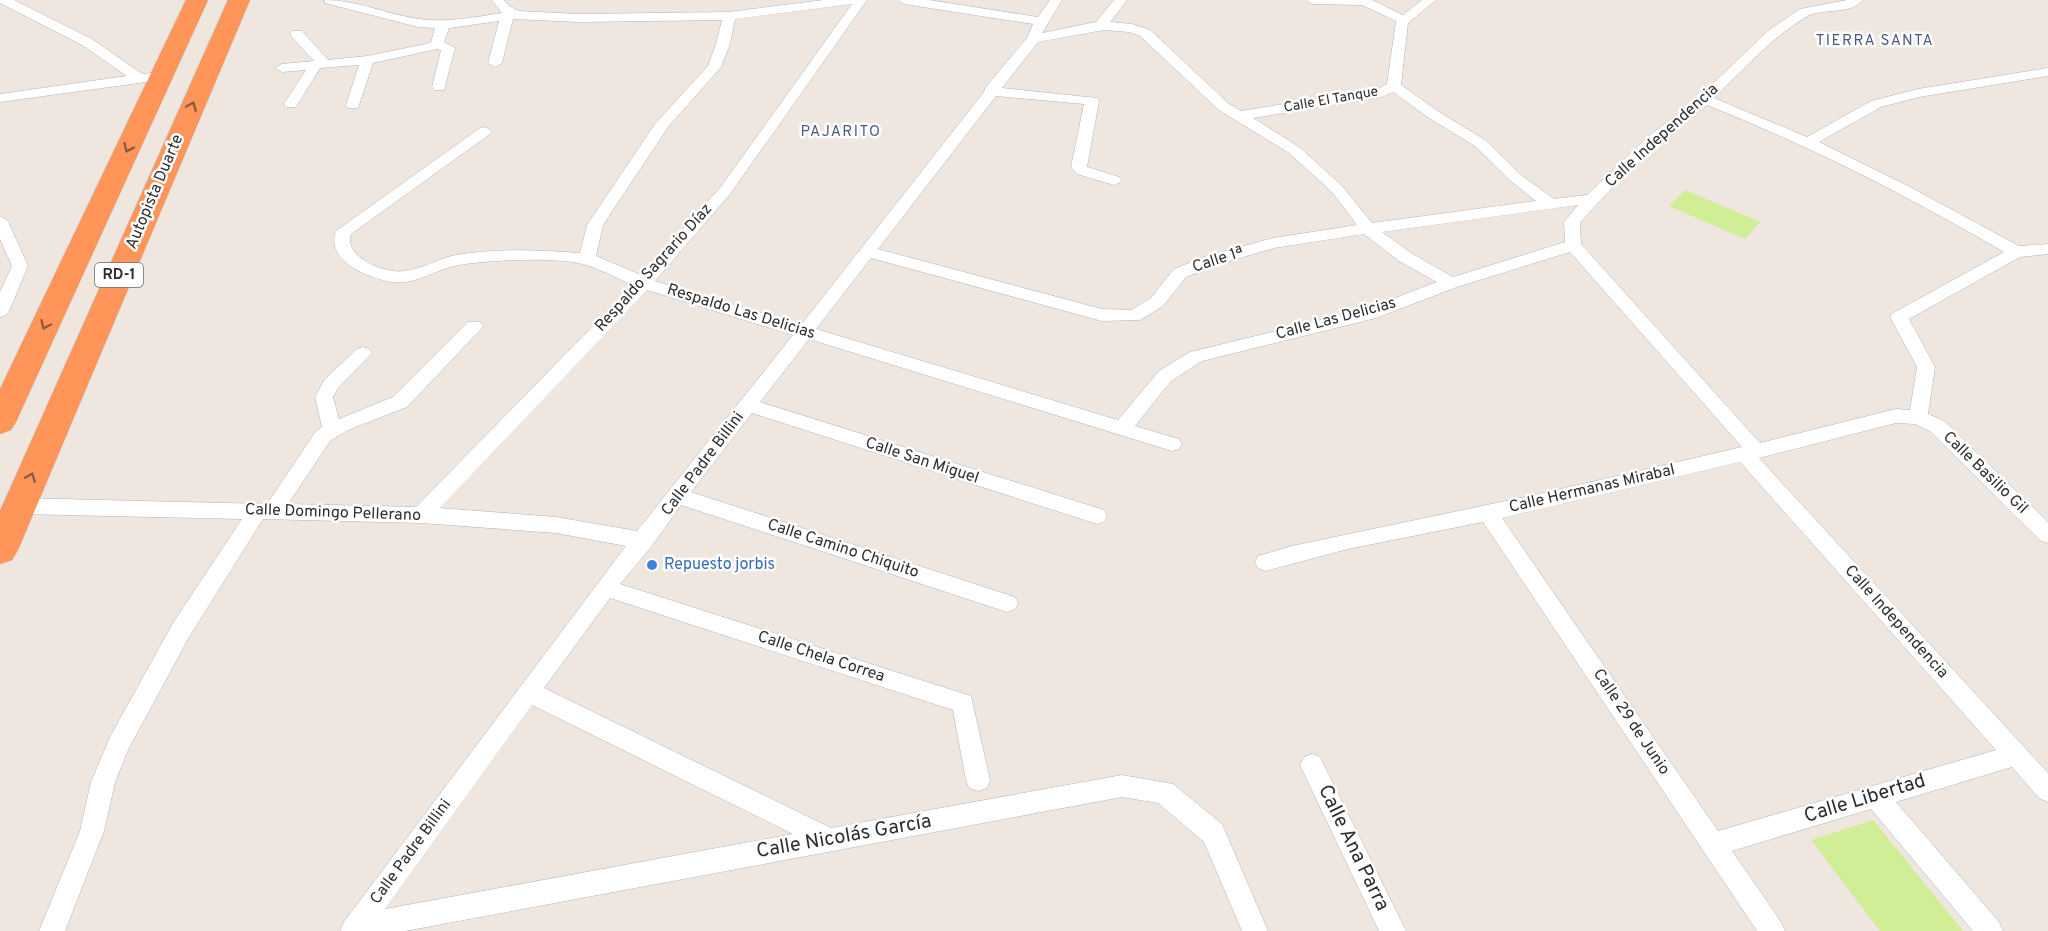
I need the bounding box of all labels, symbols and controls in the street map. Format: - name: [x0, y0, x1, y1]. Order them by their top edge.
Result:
- district label: TIERRA SANTA: [1816, 32, 1934, 51]
- street label: Calle Independencia: [1601, 80, 1723, 192]
- street label: Calle El Tanque: [1283, 83, 1379, 117]
- one-way arrow: [185, 101, 197, 112]
- district label: PAJARITO: [801, 123, 881, 142]
- street label: Autopista Duarte: [122, 132, 188, 252]
- one-way arrow: [123, 141, 135, 152]
- street label: Respaldo Sagrario Díaz: [591, 200, 717, 336]
- street label: Calle 1ª: [1190, 242, 1246, 278]
- road number: RD-1: [95, 263, 143, 287]
- street label: Respaldo Las Delicias: [664, 280, 818, 344]
- street label: Calle Las Delicias: [1274, 293, 1398, 345]
- one-way arrow: [41, 318, 53, 329]
- street label: Calle Padre Billini: [657, 408, 749, 520]
- street label: Calle Basilio Gil: [1938, 427, 2032, 519]
- street label: Calle San Miguel: [863, 433, 981, 489]
- street label: Calle Hermanas Mirabal: [1507, 460, 1677, 518]
- one-way arrow: [24, 473, 36, 484]
- street label: Calle Domingo Pellerano: [245, 500, 421, 526]
- street label: Calle Camino Chiquito: [765, 515, 921, 583]
- place label: Repuesto jorbis: [664, 555, 775, 575]
- marker: Repuesto jorbis: [645, 558, 659, 572]
- street label: Calle Independencia: [1840, 561, 1952, 683]
- street label: Calle Chela Correa: [755, 627, 887, 687]
- street label: Calle 29 de Junio: [1588, 665, 1674, 779]
- street label: Calle Libertad: [1801, 768, 1929, 830]
- street label: Calle Ana Parra: [1311, 781, 1395, 915]
- street label: Calle Padre Billini: [366, 795, 456, 909]
- street label: Calle Nicolás García: [754, 809, 934, 865]

